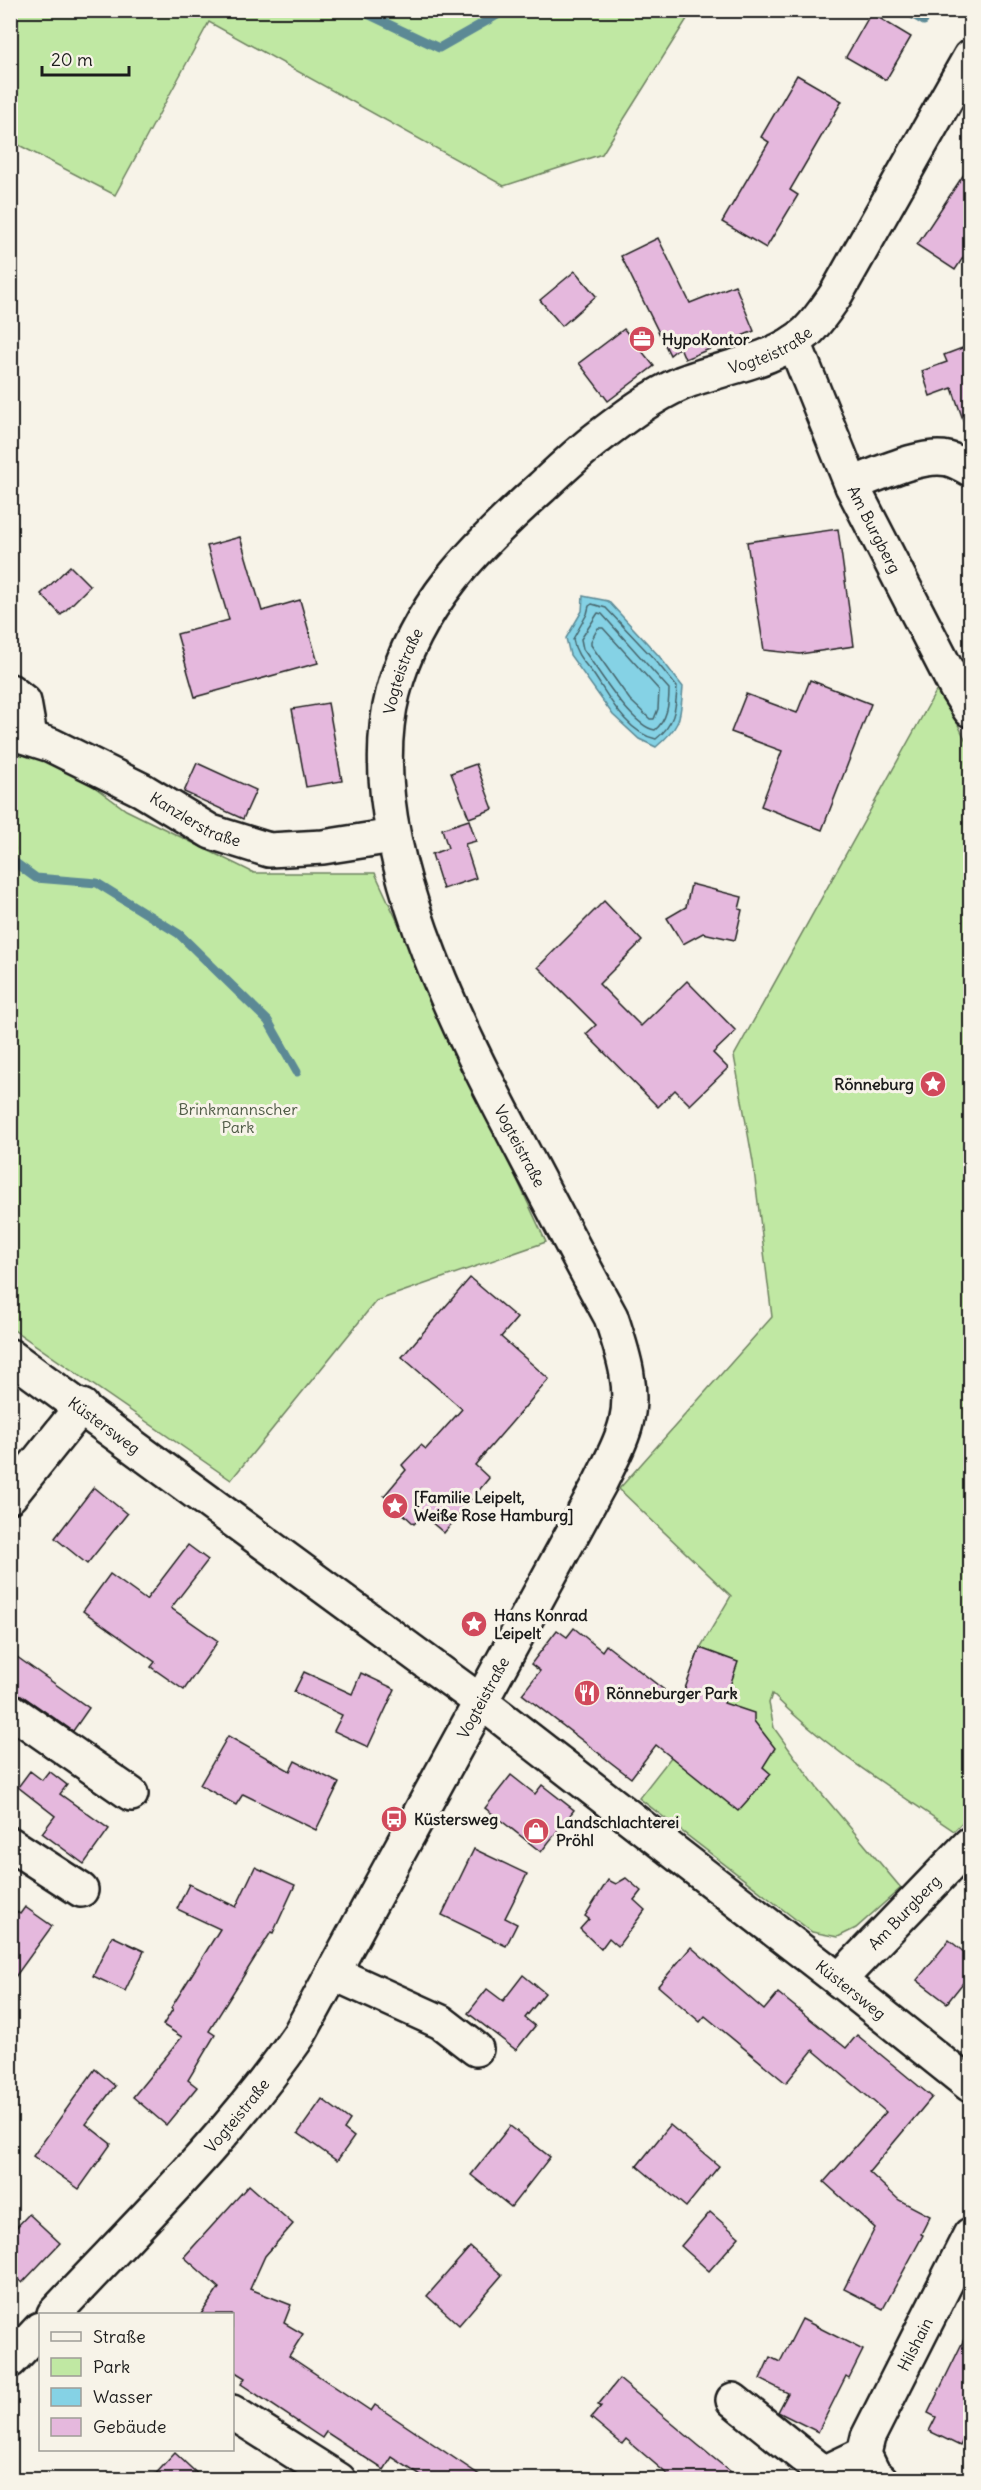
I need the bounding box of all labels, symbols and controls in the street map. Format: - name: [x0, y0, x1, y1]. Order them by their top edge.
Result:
- scale bar: [42, 39, 129, 77]
- text: 20 m: [51, 48, 93, 71]
- street label: Vogteistraße: [726, 322, 816, 378]
- office icon: HypoKontor: [627, 324, 657, 354]
- place label: HypoKontor: [662, 329, 750, 350]
- street label: Am Burgberg: [843, 482, 905, 577]
- street label: Vogteistraße: [379, 624, 427, 716]
- street label: Kanzlerstraße: [147, 787, 243, 851]
- place icon: Rönneburg: [918, 1069, 948, 1099]
- place label: Rönneburg: [834, 1074, 914, 1095]
- park label: Brinkmannscher Park: [178, 1099, 298, 1137]
- street label: Vogteistraße: [490, 1101, 550, 1191]
- street label: Küstersweg: [64, 1392, 144, 1458]
- place label: [Familie Leipelt, Weiße Rose Hamburg]: [414, 1487, 573, 1526]
- place icon: [Familie Leipelt, Weiße Rose Hamburg]: [380, 1491, 410, 1521]
- place label: Hans Konrad Leipelt: [494, 1605, 588, 1644]
- place icon: Hans Konrad Leipelt: [459, 1609, 489, 1639]
- street label: Vogteistraße: [453, 1653, 513, 1742]
- restaurant icon: Rönneburger Park: [572, 1678, 602, 1708]
- place label: Rönneburger Park: [606, 1683, 738, 1704]
- bus stop icon: Küstersweg: [379, 1804, 409, 1834]
- place label: Küstersweg: [414, 1809, 498, 1830]
- place label: Landschlachterei Pröhl: [556, 1812, 679, 1850]
- shop icon: Landschlachterei Pröhl: [521, 1816, 551, 1846]
- street label: Am Burgberg: [864, 1871, 945, 1954]
- street label: Küstersweg: [812, 1956, 890, 2024]
- street label: Vogteistraße: [200, 2074, 273, 2157]
- legend: [39, 2313, 234, 2451]
- street label: Hilshain: [893, 2314, 937, 2374]
- text: Straße: [93, 2325, 146, 2348]
- text: Park: [93, 2355, 130, 2378]
- text: Wasser: [93, 2385, 153, 2408]
- text: Gebäude: [93, 2415, 166, 2438]

